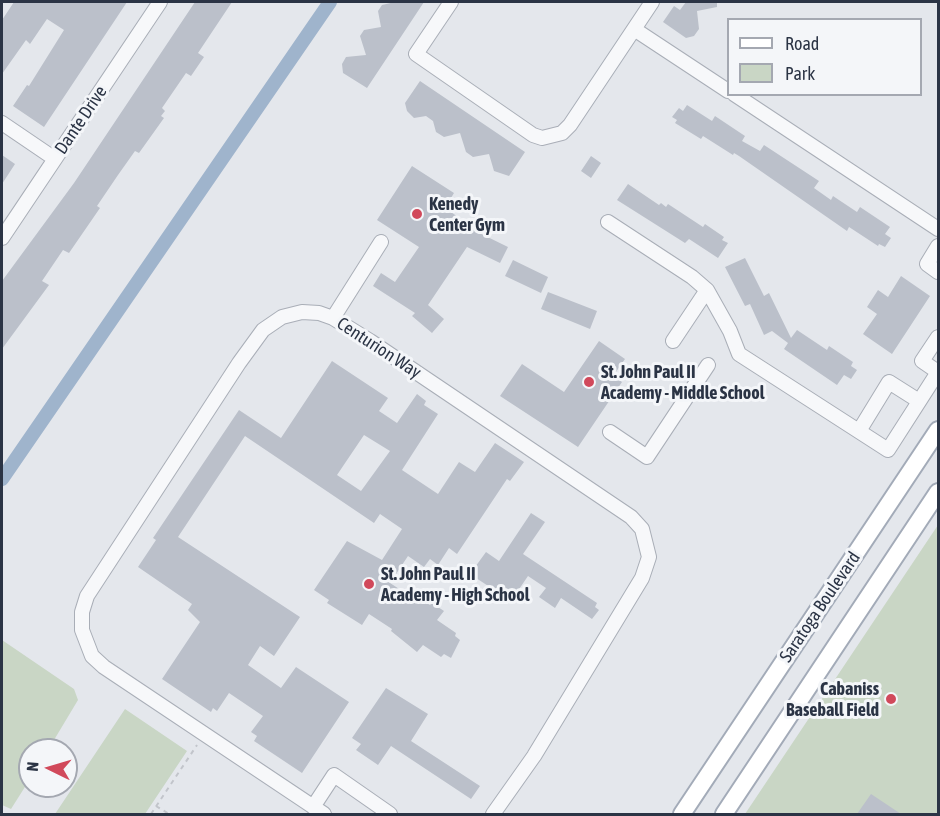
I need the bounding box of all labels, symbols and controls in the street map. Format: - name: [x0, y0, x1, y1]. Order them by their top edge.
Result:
- legend: [727, 18, 922, 96]
- text: Road: [785, 33, 819, 54]
- text: Park: [785, 63, 815, 84]
- street label: Dante Drive: [50, 82, 112, 158]
- place label: Kenedy Center Gym: [429, 193, 505, 236]
- marker: Kenedy Center Gym: [410, 207, 424, 221]
- street label: Centurion Way: [333, 313, 425, 383]
- place label: St. John Paul II Academy - Middle School: [601, 361, 764, 404]
- marker: St. John Paul II Academy - Middle School: [582, 375, 596, 389]
- street label: Saratoga Boulevard: [775, 548, 865, 666]
- place label: St. John Paul II Academy - High School: [381, 563, 530, 606]
- marker: St. John Paul II Academy - High School: [362, 577, 376, 591]
- place label: Cabaniss Baseball Field: [786, 678, 879, 720]
- marker: Cabaniss Baseball Field: [884, 692, 898, 706]
- north arrow: [18, 738, 78, 798]
- text: N: [23, 761, 41, 772]

